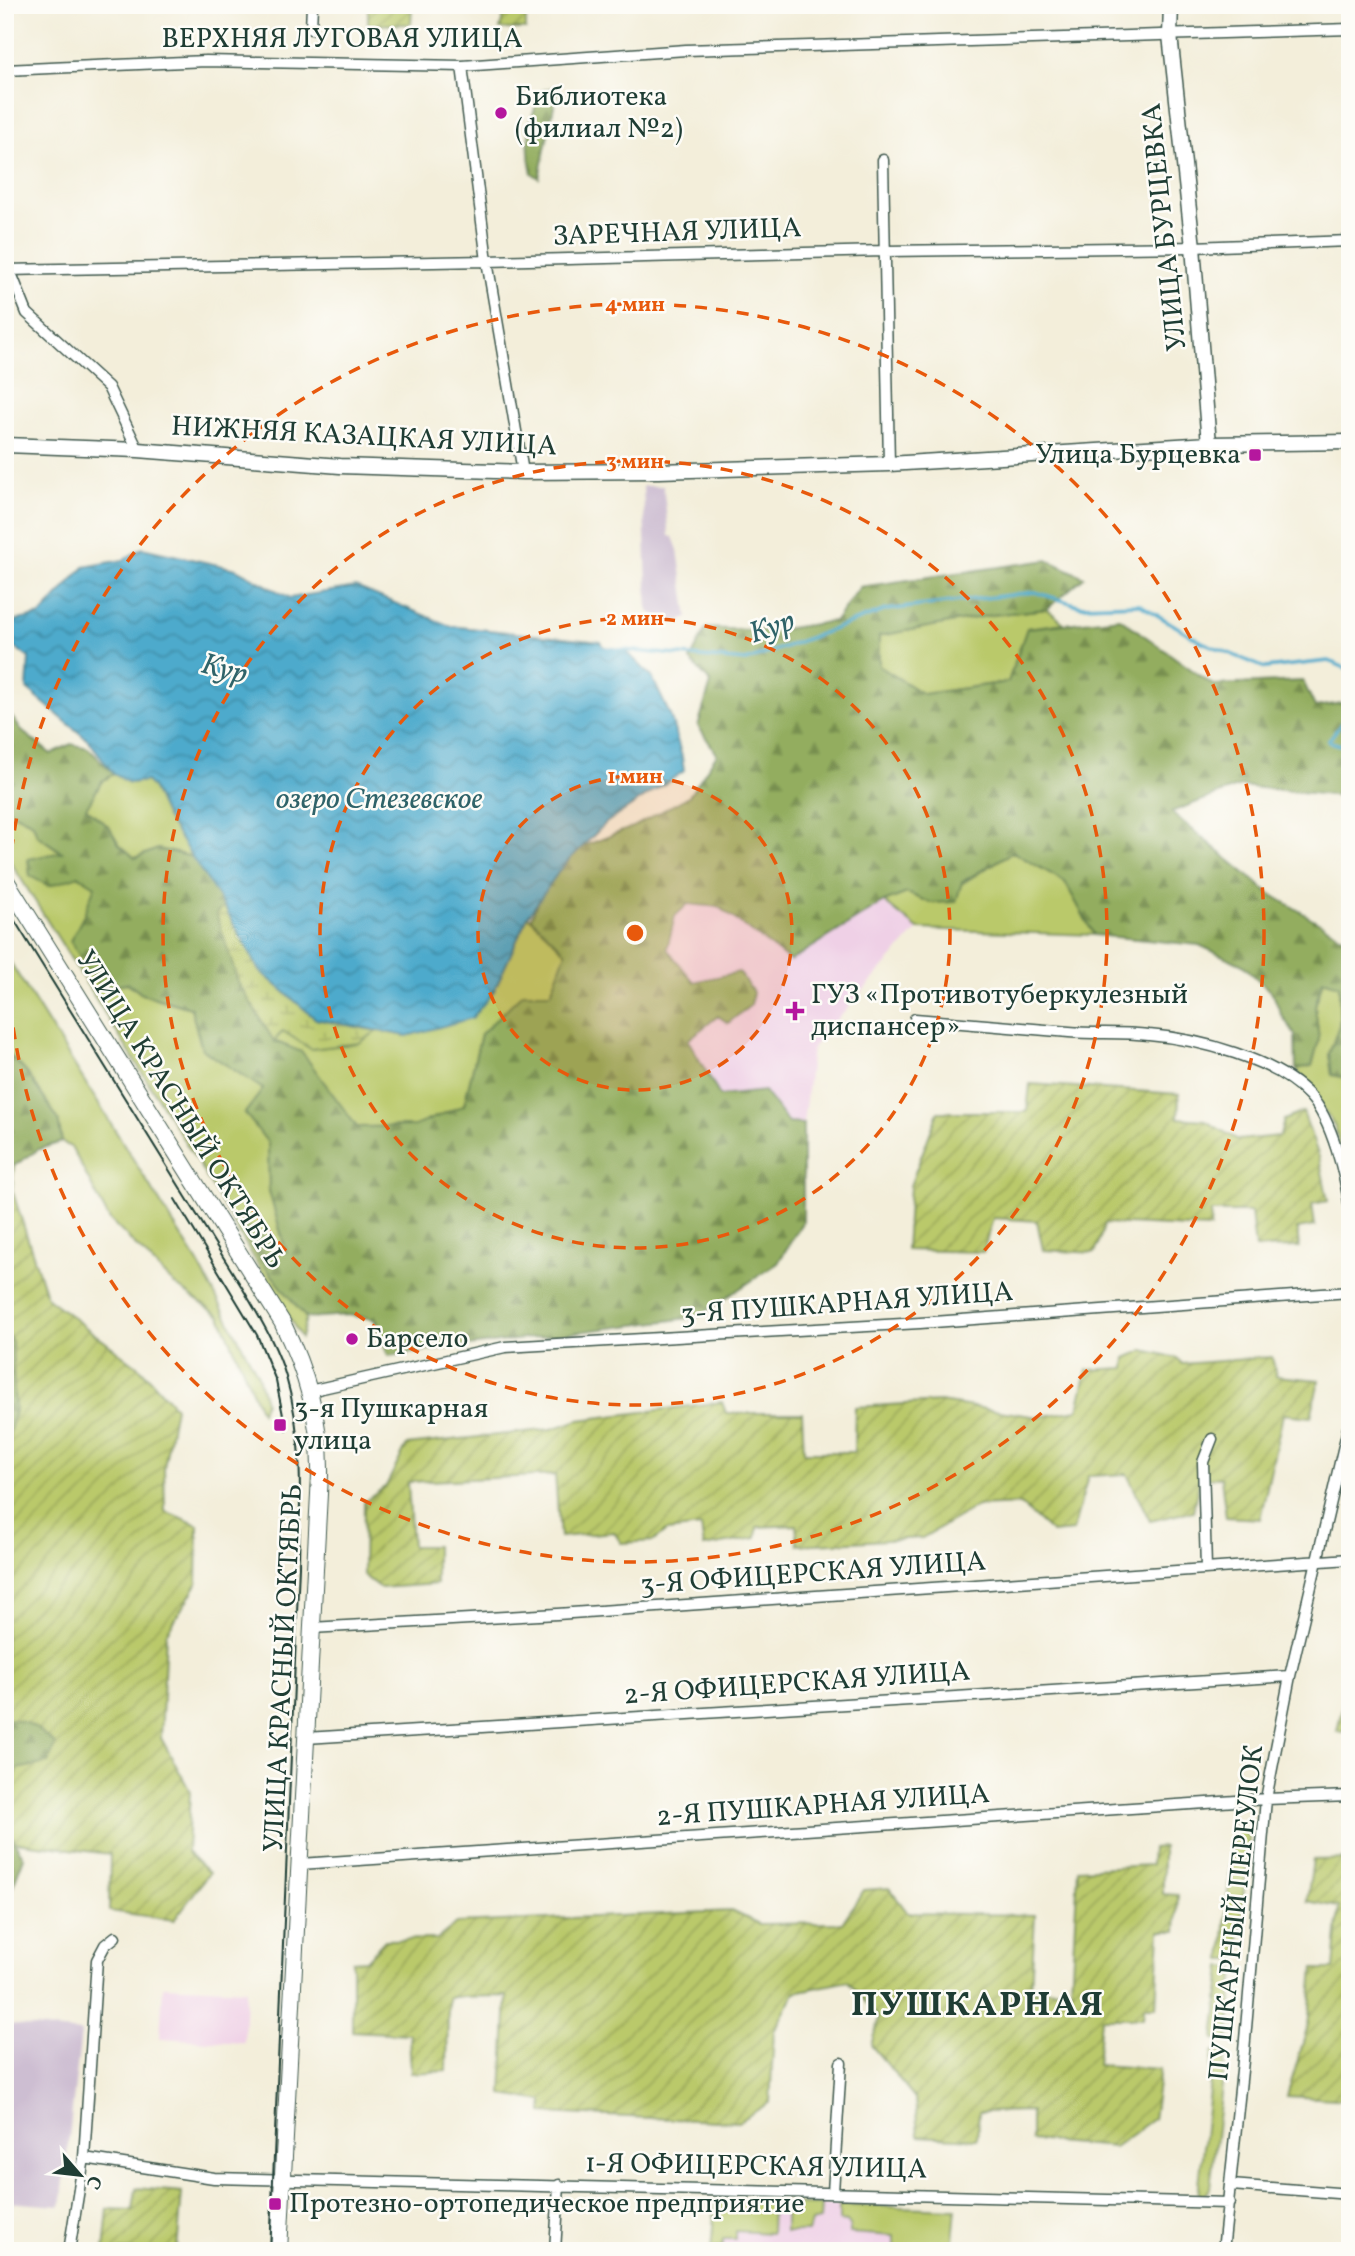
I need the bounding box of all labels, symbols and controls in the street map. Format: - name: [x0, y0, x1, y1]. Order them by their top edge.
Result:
- street label: ВЕРХНЯЯ ЛУГОВАЯ УЛИЦА: [161, 20, 523, 59]
- place label: Библиотека (филиал №2): [515, 78, 683, 149]
- street label: УЛИЦА БУРЦЕВКА: [1133, 101, 1197, 353]
- marker: Библиотека (филиал №2): [493, 105, 509, 121]
- street label: ЗАРЕЧНАЯ УЛИЦА: [552, 209, 802, 257]
- text: 4 мин: [605, 291, 665, 320]
- street label: НИЖНЯЯ КАЗАЦКАЯ УЛИЦА: [170, 407, 558, 467]
- place label: Улица Бурцевка: [1035, 436, 1241, 475]
- marker: Улица Бурцевка: [1247, 447, 1263, 463]
- text: 3 мин: [606, 448, 664, 477]
- water label: Кур: [743, 601, 801, 655]
- text: 2 мин: [606, 605, 664, 634]
- water label: Кур: [196, 644, 252, 696]
- text: 1 мин: [607, 763, 663, 792]
- water label: озеро Стезевское: [276, 779, 482, 821]
- centre of rings: [623, 921, 647, 945]
- street label: УЛИЦА КРАСНЫЙ ОКТЯБРЬ: [66, 943, 294, 1277]
- place label: ГУЗ «Противотуберкулезный диспансер»: [811, 976, 1188, 1047]
- marker: ГУЗ «Противотуберкулезный диспансер»: [785, 1001, 805, 1021]
- street label: 3-Я ПУШКАРНАЯ УЛИЦА: [679, 1273, 1015, 1335]
- place label: Барсело: [366, 1320, 468, 1359]
- marker: Барсело: [344, 1331, 360, 1347]
- place label: 3-я Пушкарная улица: [294, 1390, 488, 1461]
- marker: 3-я Пушкарная улица: [272, 1417, 288, 1433]
- street label: УЛИЦА КРАСНЫЙ ОКТЯБРЬ: [255, 1483, 313, 1853]
- street label: 3-Я ОФИЦЕРСКАЯ УЛИЦА: [639, 1542, 987, 1606]
- street label: 2-Я ОФИЦЕРСКАЯ УЛИЦА: [622, 1652, 972, 1716]
- street label: ПУШКАРНЫЙ ПЕРЕУЛОК: [1200, 1743, 1274, 2083]
- street label: 2-Я ПУШКАРНАЯ УЛИЦА: [655, 1775, 991, 1837]
- district label: ПУШКАРНАЯ: [851, 1982, 1105, 2030]
- north arrow: [46, 2140, 116, 2210]
- street label: 1-Я ОФИЦЕРСКАЯ УЛИЦА: [585, 2145, 928, 2189]
- text: С: [79, 2171, 108, 2194]
- place label: Протезно-ортопедическое предприятие: [289, 2185, 805, 2224]
- marker: Протезно-ортопедическое предприятие: [267, 2196, 283, 2212]

